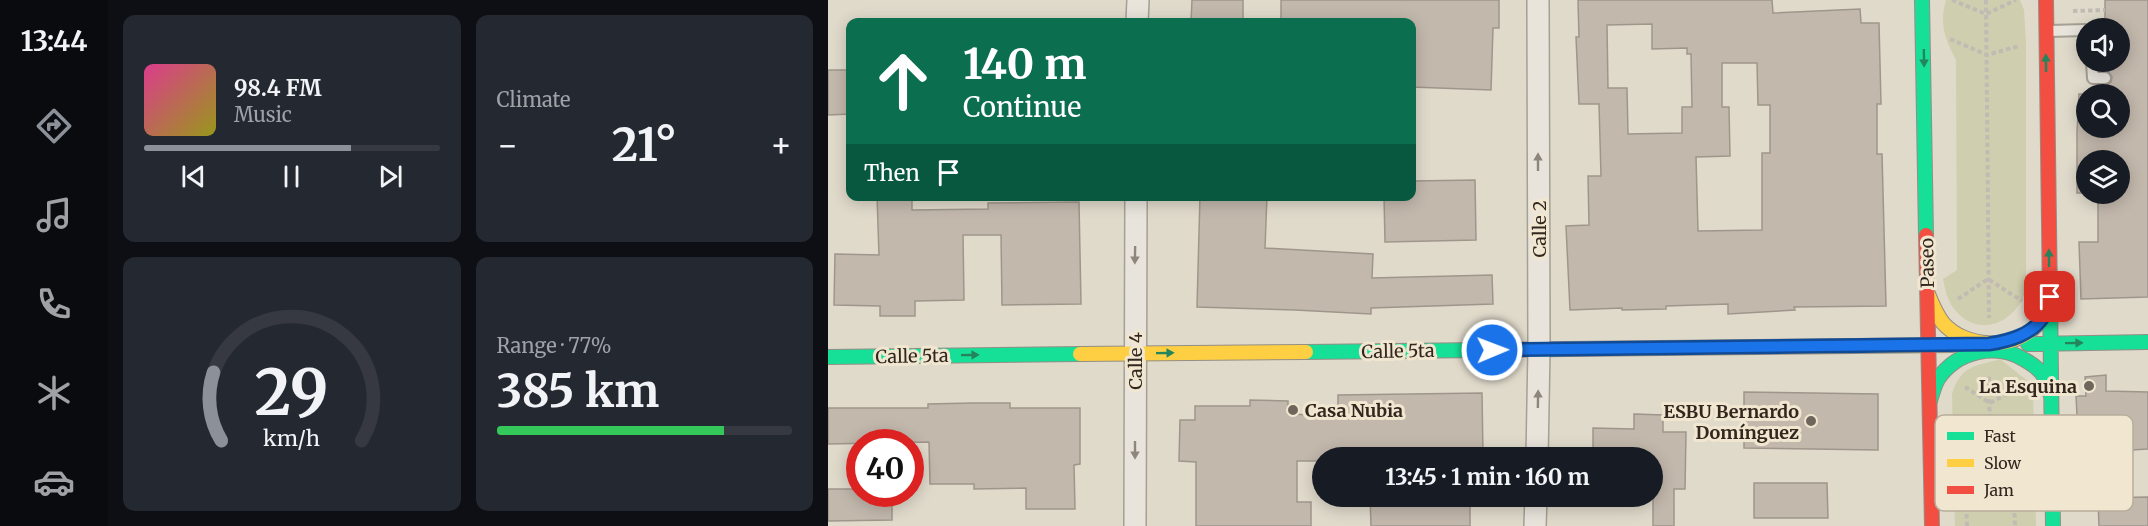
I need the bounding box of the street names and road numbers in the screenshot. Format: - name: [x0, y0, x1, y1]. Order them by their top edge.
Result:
- street label: Calle 2: [1528, 200, 1551, 258]
- street label: Paseo: [1915, 238, 1939, 288]
- street label: Calle 4: [1124, 332, 1147, 390]
- street label: Calle 5ta: [1361, 339, 1435, 363]
- street label: Calle 5ta: [875, 344, 949, 368]

